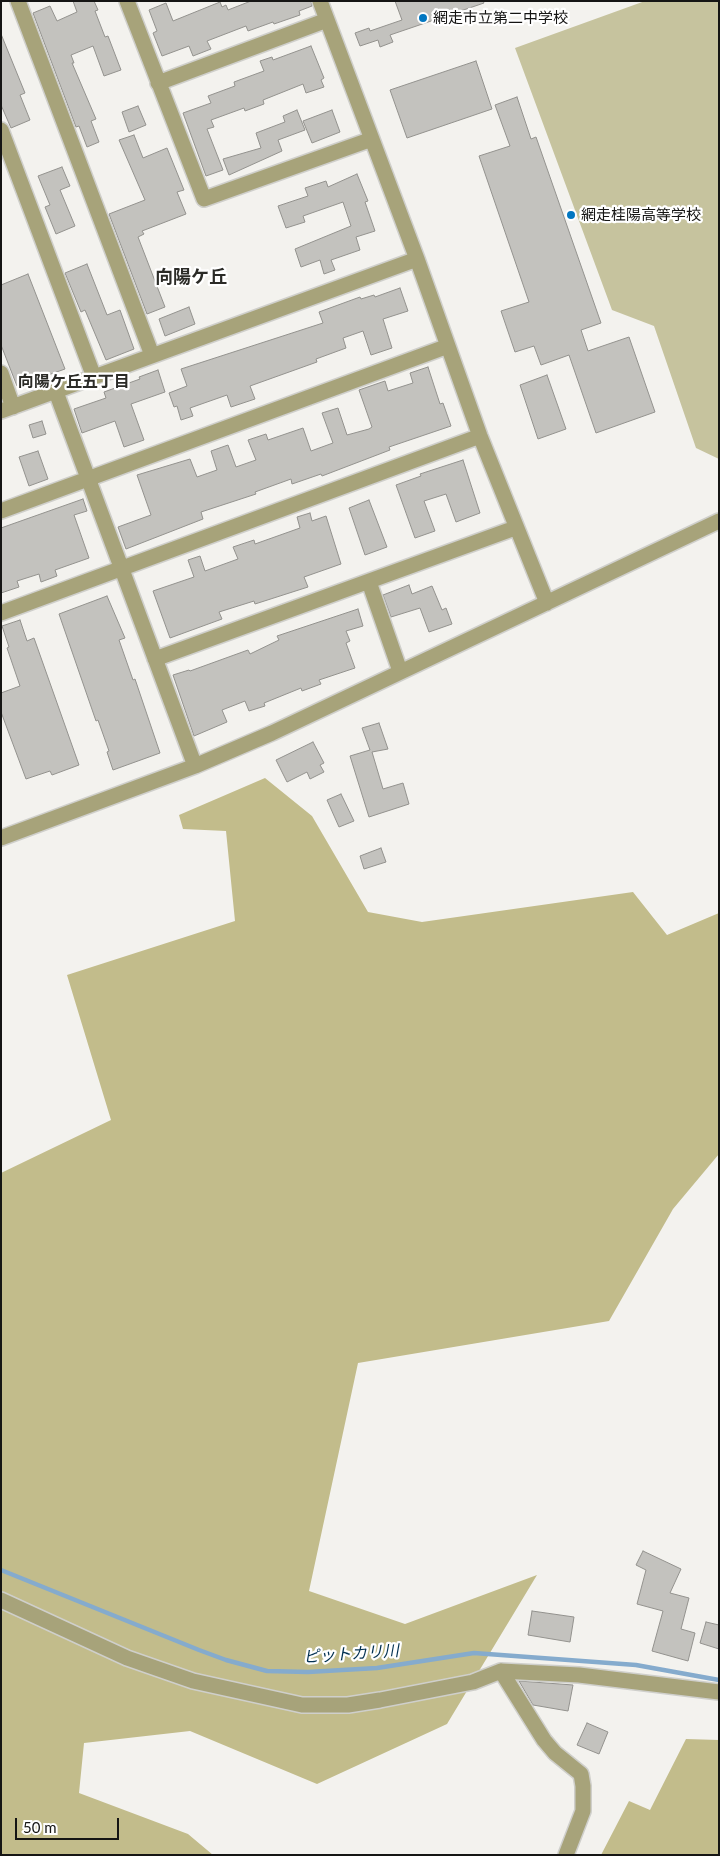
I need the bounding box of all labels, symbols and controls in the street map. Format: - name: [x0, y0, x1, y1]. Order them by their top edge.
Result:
- place label: 網走市立第二中学校: [433, 9, 568, 27]
- marker: 網走市立第二中学校: [417, 12, 429, 24]
- place label: 網走桂陽高等学校: [581, 206, 701, 224]
- marker: 網走桂陽高等学校: [565, 209, 577, 221]
- district label: 向陽ケ丘: [155, 266, 227, 288]
- district label: 向陽ケ丘五丁目: [18, 372, 130, 392]
- water label: ピットカリ川: [302, 1641, 400, 1667]
- scale bar: [18, 1808, 121, 1840]
- text: 50 m: [23, 1818, 57, 1836]

